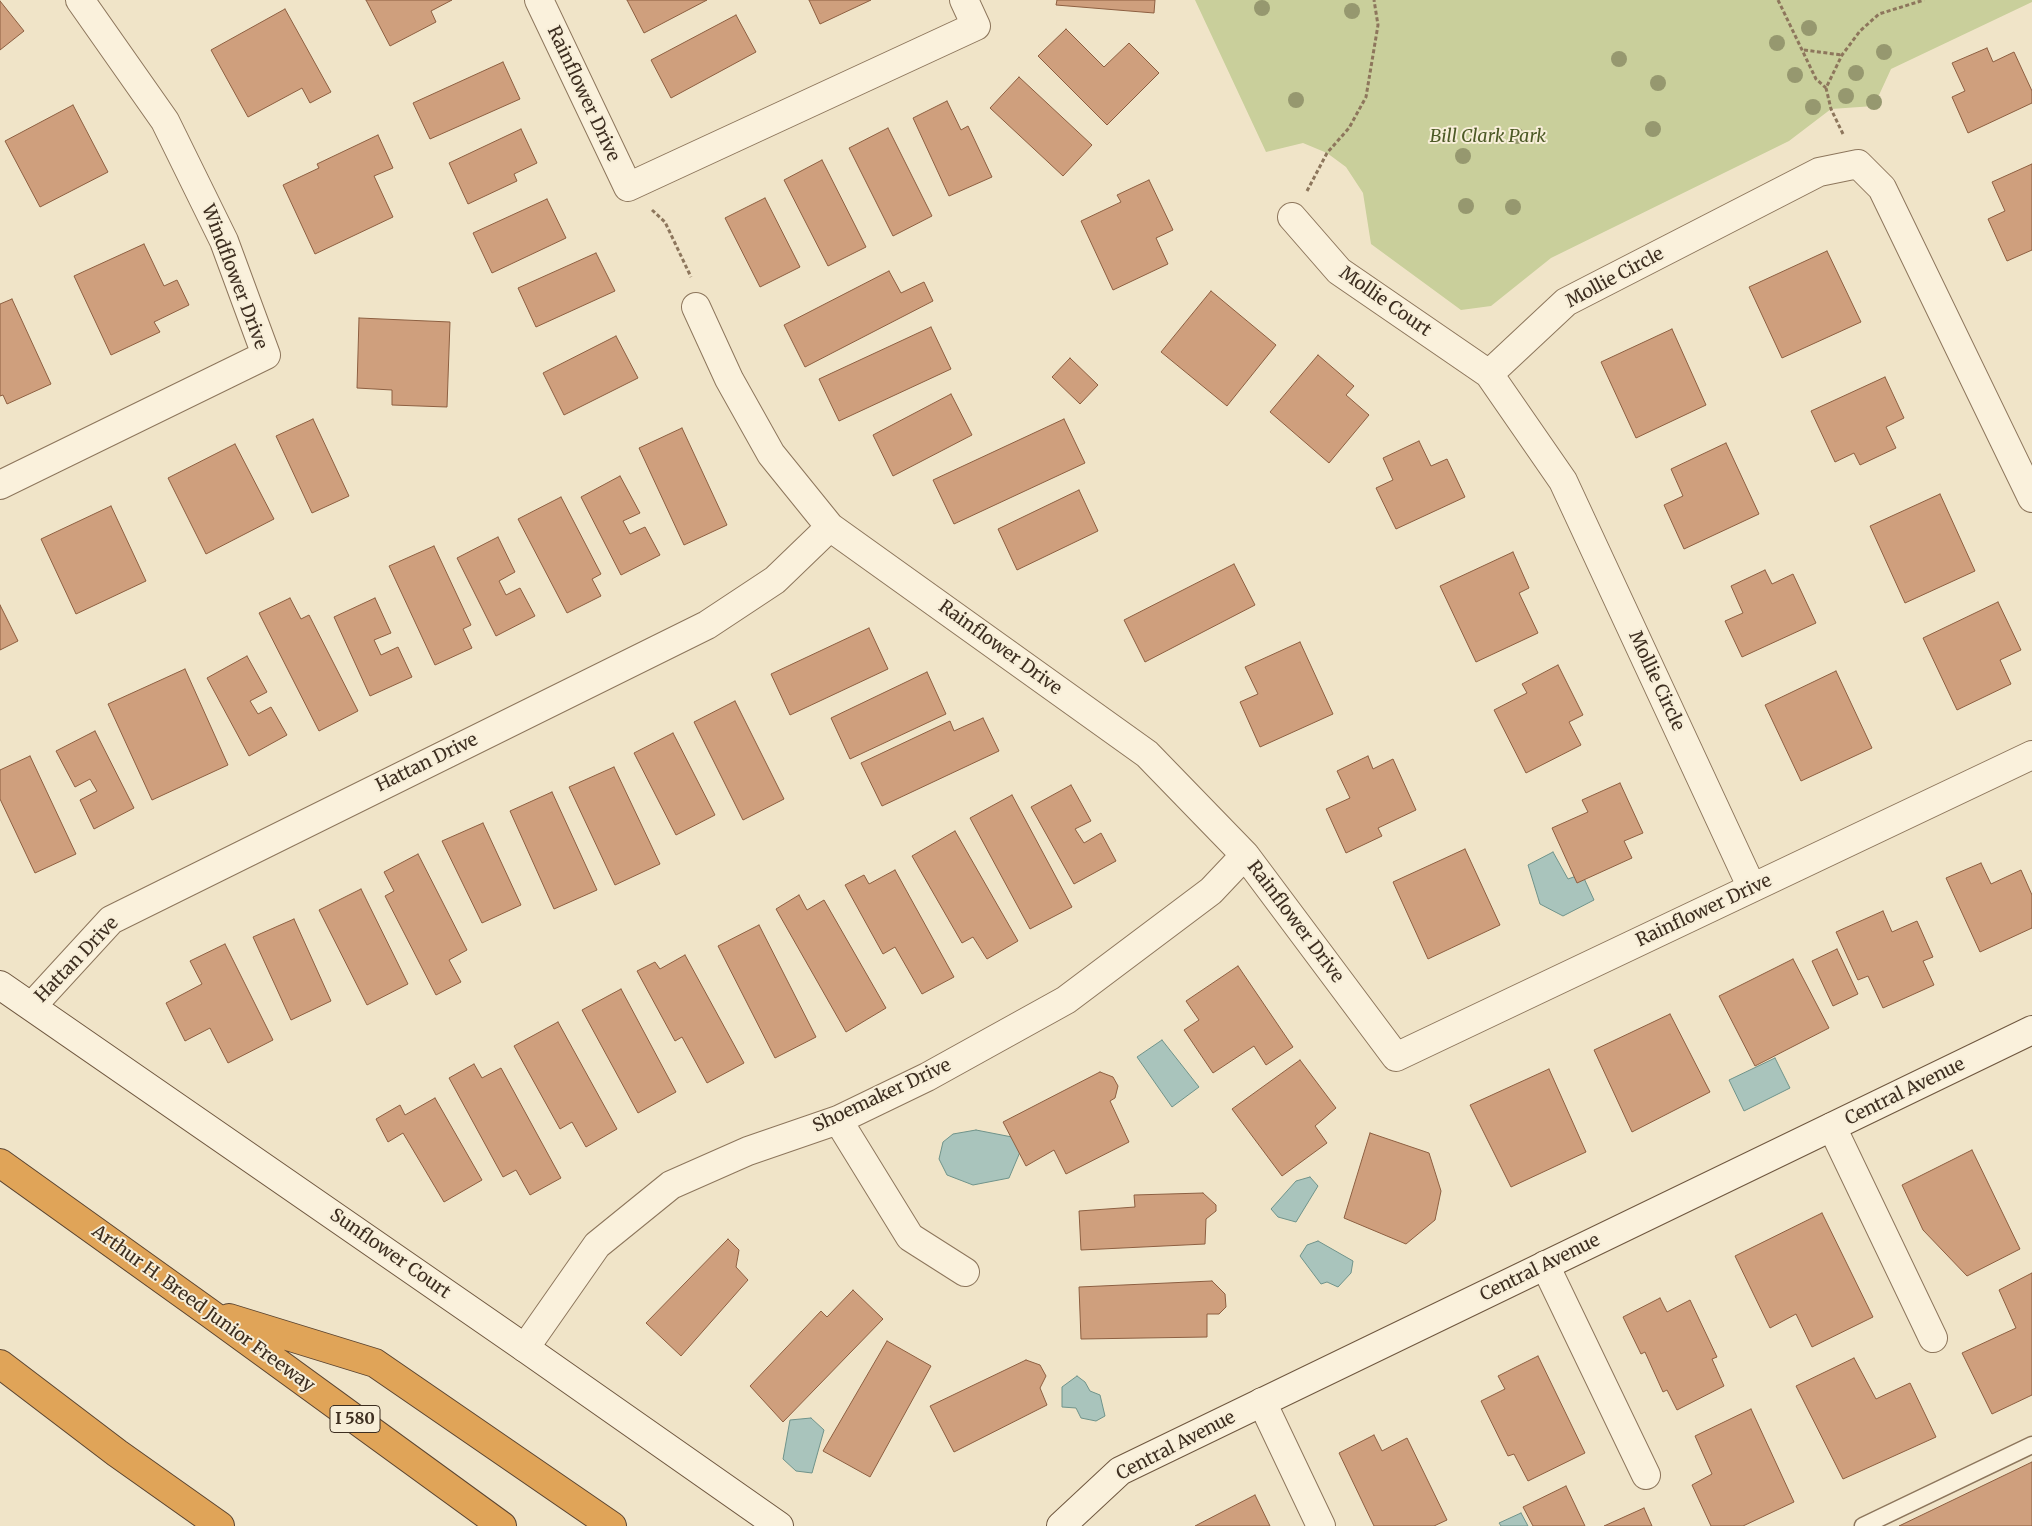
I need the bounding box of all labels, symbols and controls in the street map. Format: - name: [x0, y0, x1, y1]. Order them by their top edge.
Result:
- street label: Rainflower Drive: [542, 23, 624, 165]
- park label: Bill Clark Park: [1430, 126, 1546, 148]
- street label: Windflower Drive: [196, 202, 272, 352]
- street label: Mollie Circle: [1562, 243, 1668, 313]
- street label: Mollie Court: [1335, 262, 1435, 342]
- street label: Rainflower Drive: [934, 596, 1066, 700]
- street label: Mollie Circle: [1623, 628, 1689, 734]
- street label: Hattan Drive: [373, 729, 481, 797]
- street label: Rainflower Drive: [1242, 857, 1348, 987]
- street label: Rainflower Drive: [1633, 870, 1775, 952]
- street label: Hattan Drive: [31, 913, 123, 1007]
- street label: Central Avenue: [1842, 1054, 1968, 1130]
- street label: Shoemaker Drive: [810, 1055, 954, 1137]
- street label: Sunflower Court: [326, 1204, 454, 1304]
- street label: Arthur H. Breed Junior Freeway: [87, 1221, 319, 1397]
- street label: Central Avenue: [1477, 1230, 1603, 1306]
- road number: I 580: [330, 1406, 380, 1432]
- street label: Central Avenue: [1113, 1407, 1239, 1485]

